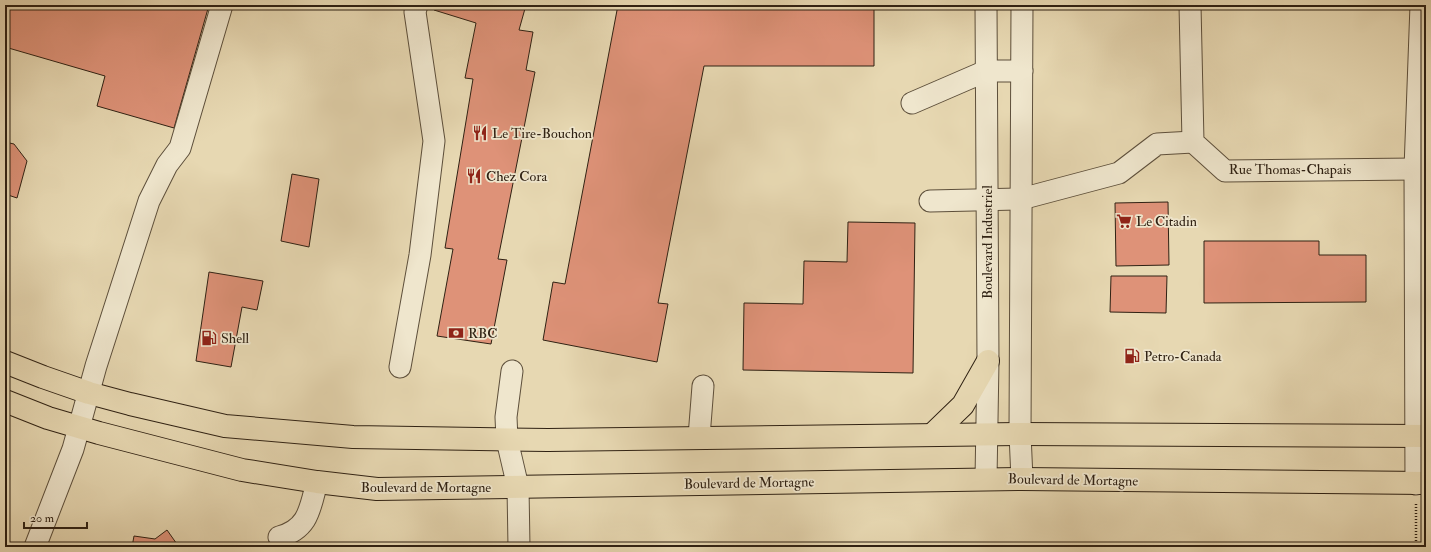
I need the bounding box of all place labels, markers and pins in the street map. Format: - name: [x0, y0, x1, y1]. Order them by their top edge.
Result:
- restaurant icon: Le Tire-Bouchon: [471, 124, 489, 142]
- place label: Le Tire-Bouchon: [492, 125, 592, 142]
- restaurant icon: Chez Cora: [465, 167, 483, 185]
- place label: Chez Cora: [486, 168, 547, 185]
- supermarket icon: Le Citadin: [1115, 212, 1133, 230]
- place label: Le Citadin: [1136, 213, 1197, 230]
- bank icon: RBC: [447, 324, 465, 342]
- place label: RBC: [468, 325, 497, 342]
- fuel station icon: Shell: [200, 329, 218, 347]
- place label: Shell: [221, 330, 250, 347]
- fuel station icon: Petro-Canada: [1123, 347, 1141, 365]
- place label: Petro-Canada: [1144, 348, 1222, 365]

